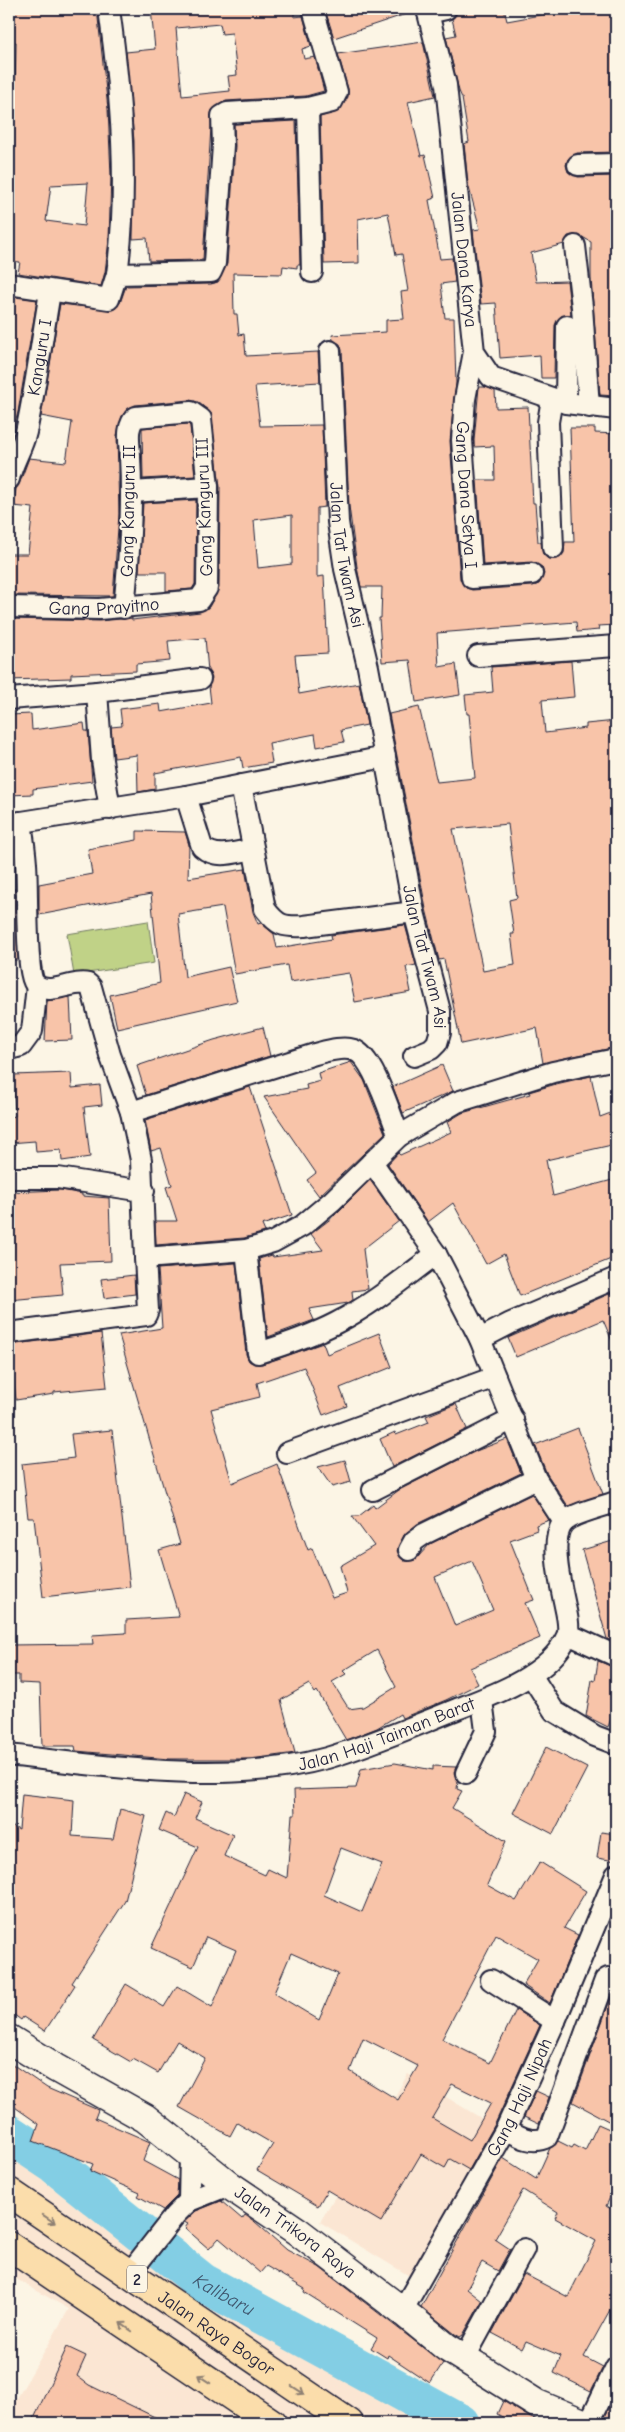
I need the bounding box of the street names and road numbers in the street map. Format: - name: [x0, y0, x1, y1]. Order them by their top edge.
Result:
- street label: Jalan Dana Karya: [446, 191, 481, 329]
- street label: Kanguru I: [23, 317, 56, 397]
- street label: Gang Dana Setya I: [451, 420, 481, 569]
- street label: Gang Kanguru III: [192, 437, 217, 577]
- street label: Gang Kanguru II: [117, 445, 140, 577]
- street label: Jalan Tat Twam Asi: [325, 482, 368, 630]
- street label: Gang Prayitno: [48, 594, 160, 620]
- street label: Jalan Tat Twam Asi: [398, 883, 450, 1029]
- street label: Jalan Haji Taiman Barat: [297, 1693, 479, 1775]
- street label: Gang Haji Nipah: [482, 2035, 557, 2161]
- street label: Jalan Trikora Raya: [230, 2182, 360, 2283]
- road number: 2: [127, 2266, 147, 2292]
- street label: Jalan Raya Bogor: [154, 2286, 279, 2381]

